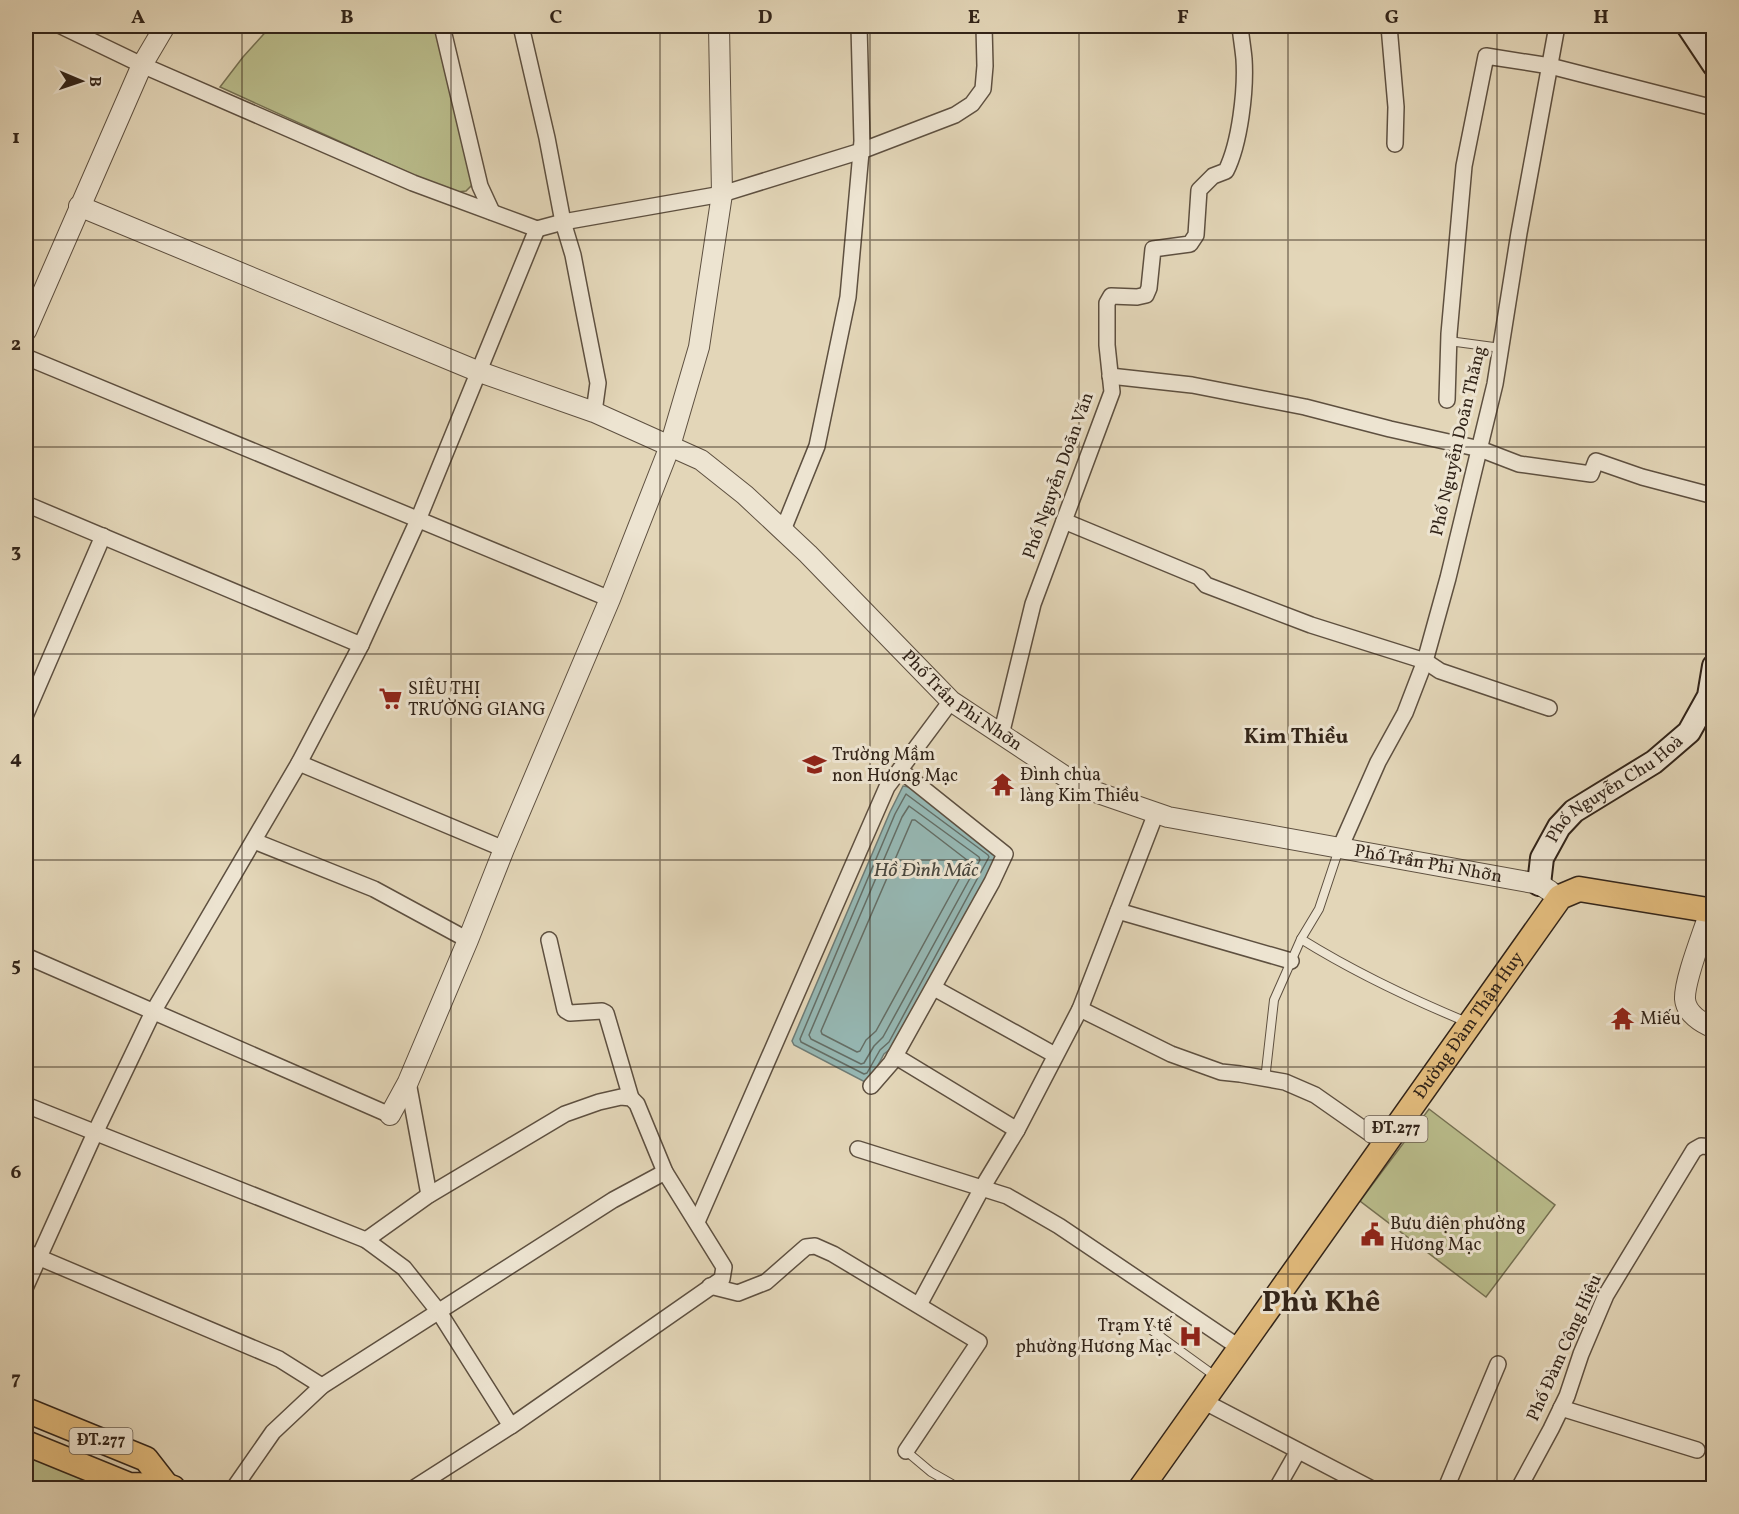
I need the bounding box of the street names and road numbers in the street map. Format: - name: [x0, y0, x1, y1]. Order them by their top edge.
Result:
- street label: Phố Nguyễn Doãn Thăng: [1425, 344, 1493, 538]
- street label: Phố Nguyễn Doãn Văn: [1017, 389, 1101, 563]
- street label: Phố Trần Phi Nhỡn: [896, 645, 1027, 757]
- street label: Phố Nguyễn Chu Hoà: [1540, 729, 1689, 847]
- street label: Phố Trần Phi Nhỡn: [1352, 838, 1504, 890]
- street label: Đường Đàm Thận Huy: [1408, 946, 1530, 1104]
- road number: ĐT.277: [1364, 1116, 1428, 1142]
- street label: Phố Đàm Công Hiệu: [1521, 1271, 1609, 1425]
- road number: ĐT.277: [70, 1428, 132, 1454]

